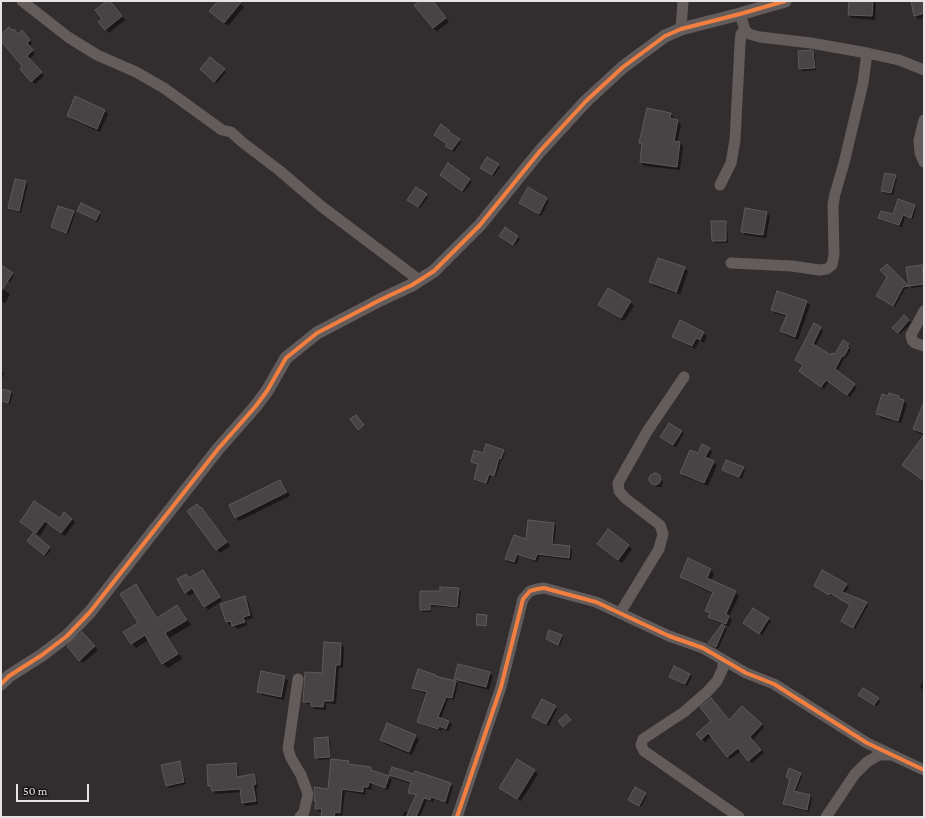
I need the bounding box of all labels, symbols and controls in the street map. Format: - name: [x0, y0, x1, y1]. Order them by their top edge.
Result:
- scale bar: [18, 776, 91, 802]
- text: 50 m: [23, 784, 47, 798]

